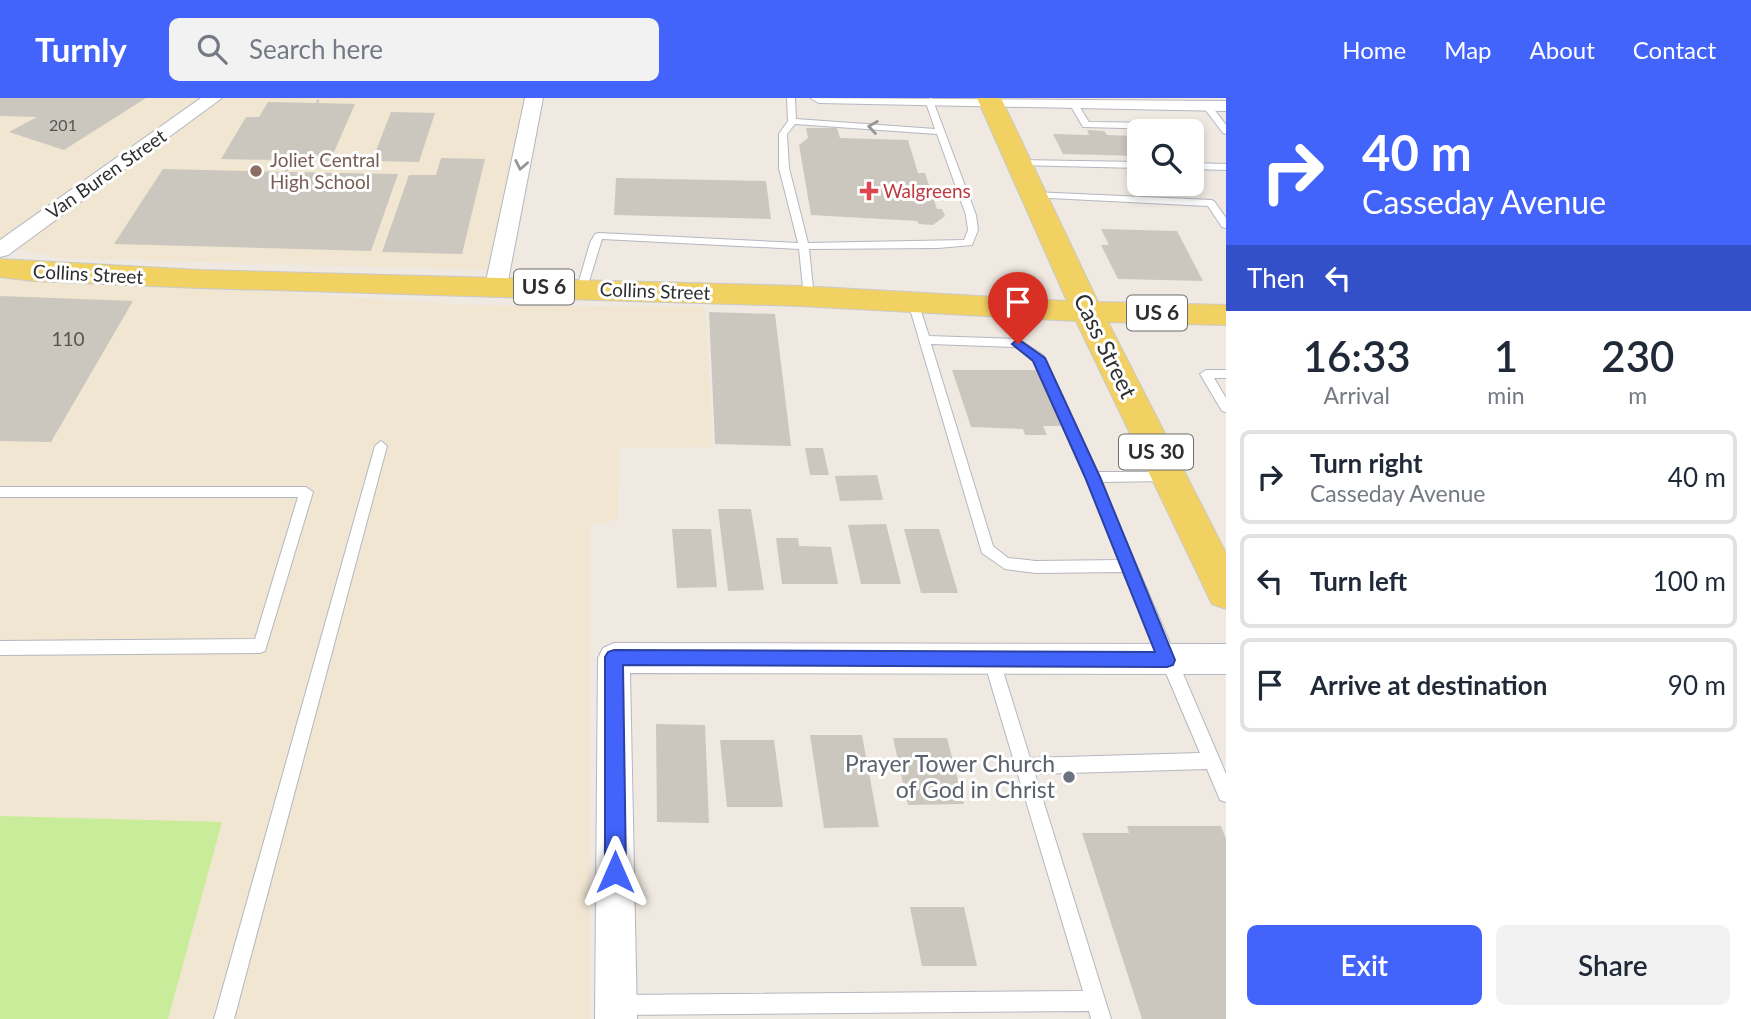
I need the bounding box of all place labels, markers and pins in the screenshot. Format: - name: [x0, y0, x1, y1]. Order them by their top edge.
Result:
- place label: Joliet Central High School: [270, 148, 380, 193]
- marker: Joliet Central High School: [248, 163, 264, 179]
- place label: Walgreens: [883, 179, 971, 202]
- marker: Walgreens: [861, 183, 877, 199]
- pin: [988, 272, 1048, 344]
- place label: Prayer Tower Church of God in Christ: [845, 749, 1056, 803]
- marker: Prayer Tower Church of God in Christ: [1061, 769, 1077, 785]

